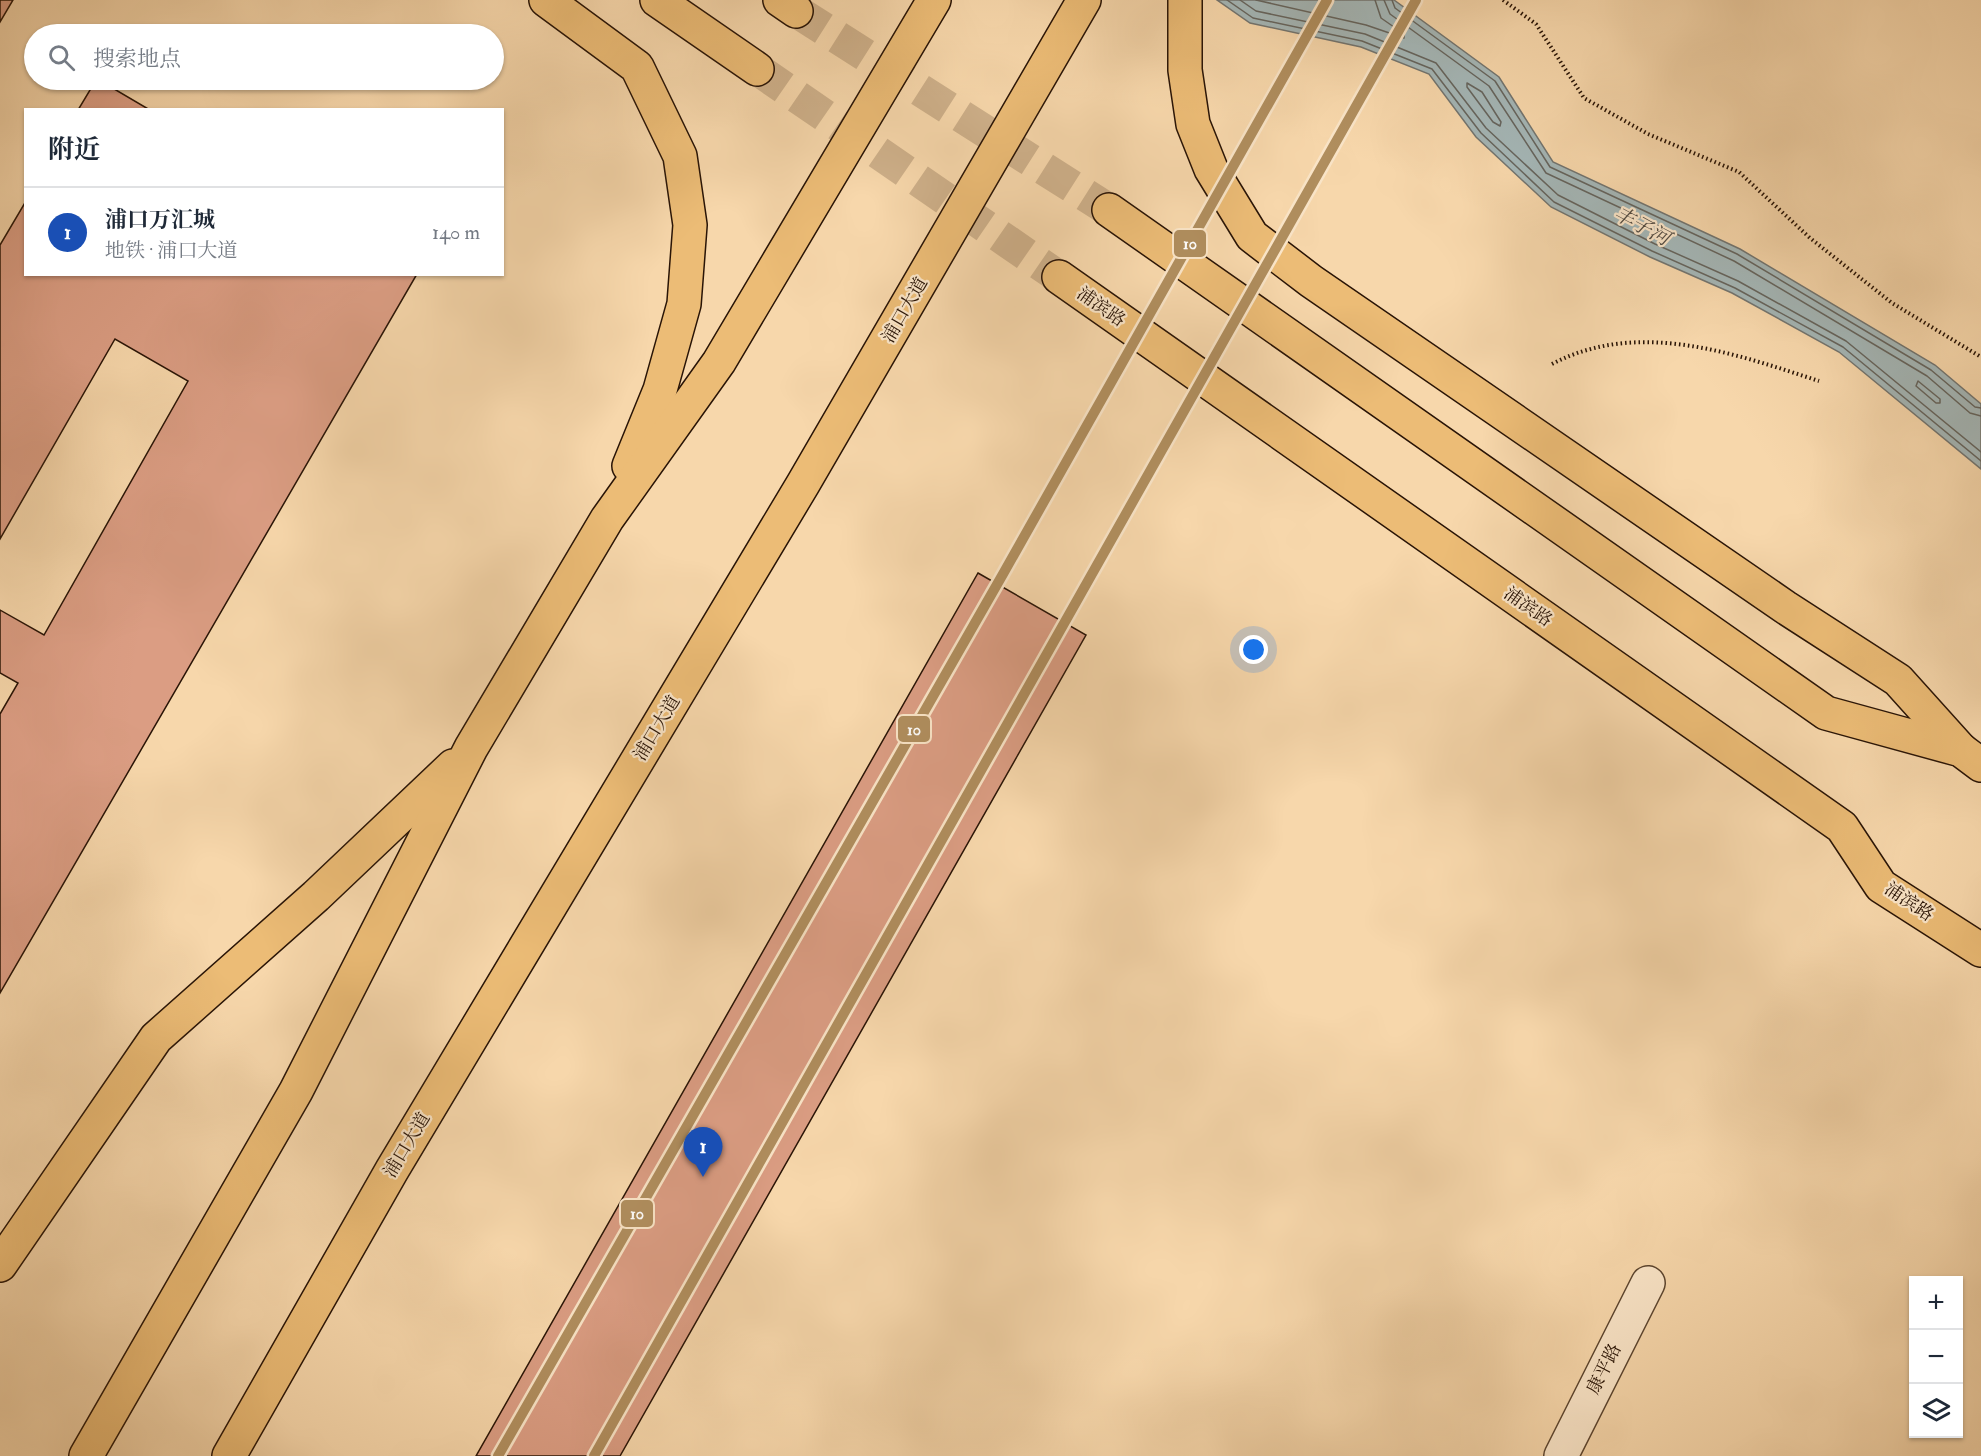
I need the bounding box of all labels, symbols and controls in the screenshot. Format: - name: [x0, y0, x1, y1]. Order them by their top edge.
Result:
- search box: [24, 24, 504, 90]
- icon: search: [45, 41, 78, 74]
- text: 搜索地点: [93, 45, 181, 73]
- text: 附近: [48, 134, 100, 166]
- water label: 丰子河: [1610, 201, 1677, 253]
- text: 浦口万汇城: [105, 206, 215, 234]
- text: 1: [64, 220, 71, 245]
- text: 140 m: [432, 220, 480, 245]
- line badge: 10: [1173, 229, 1207, 258]
- text: 10: [1183, 234, 1197, 254]
- text: 地铁 · 浦口大道: [105, 238, 237, 263]
- street label: 浦口大道: [877, 273, 933, 347]
- street label: 浦滨路: [1072, 282, 1130, 332]
- street label: 浦滨路: [1499, 582, 1557, 632]
- your location: [1239, 635, 1268, 664]
- street label: 浦口大道: [629, 691, 685, 765]
- line badge: 10: [897, 715, 931, 743]
- text: 10: [907, 720, 921, 740]
- street label: 浦滨路: [1880, 877, 1938, 927]
- street label: 浦口大道: [379, 1108, 435, 1182]
- pin: 1: [684, 1128, 722, 1177]
- line badge: 10: [620, 1199, 654, 1228]
- text: 10: [630, 1204, 644, 1224]
- map controls: [1909, 1276, 1963, 1438]
- button: +: [1909, 1276, 1963, 1330]
- button: −: [1909, 1330, 1963, 1384]
- street label: 康平路: [1581, 1340, 1627, 1398]
- button: layers: [1909, 1384, 1963, 1438]

